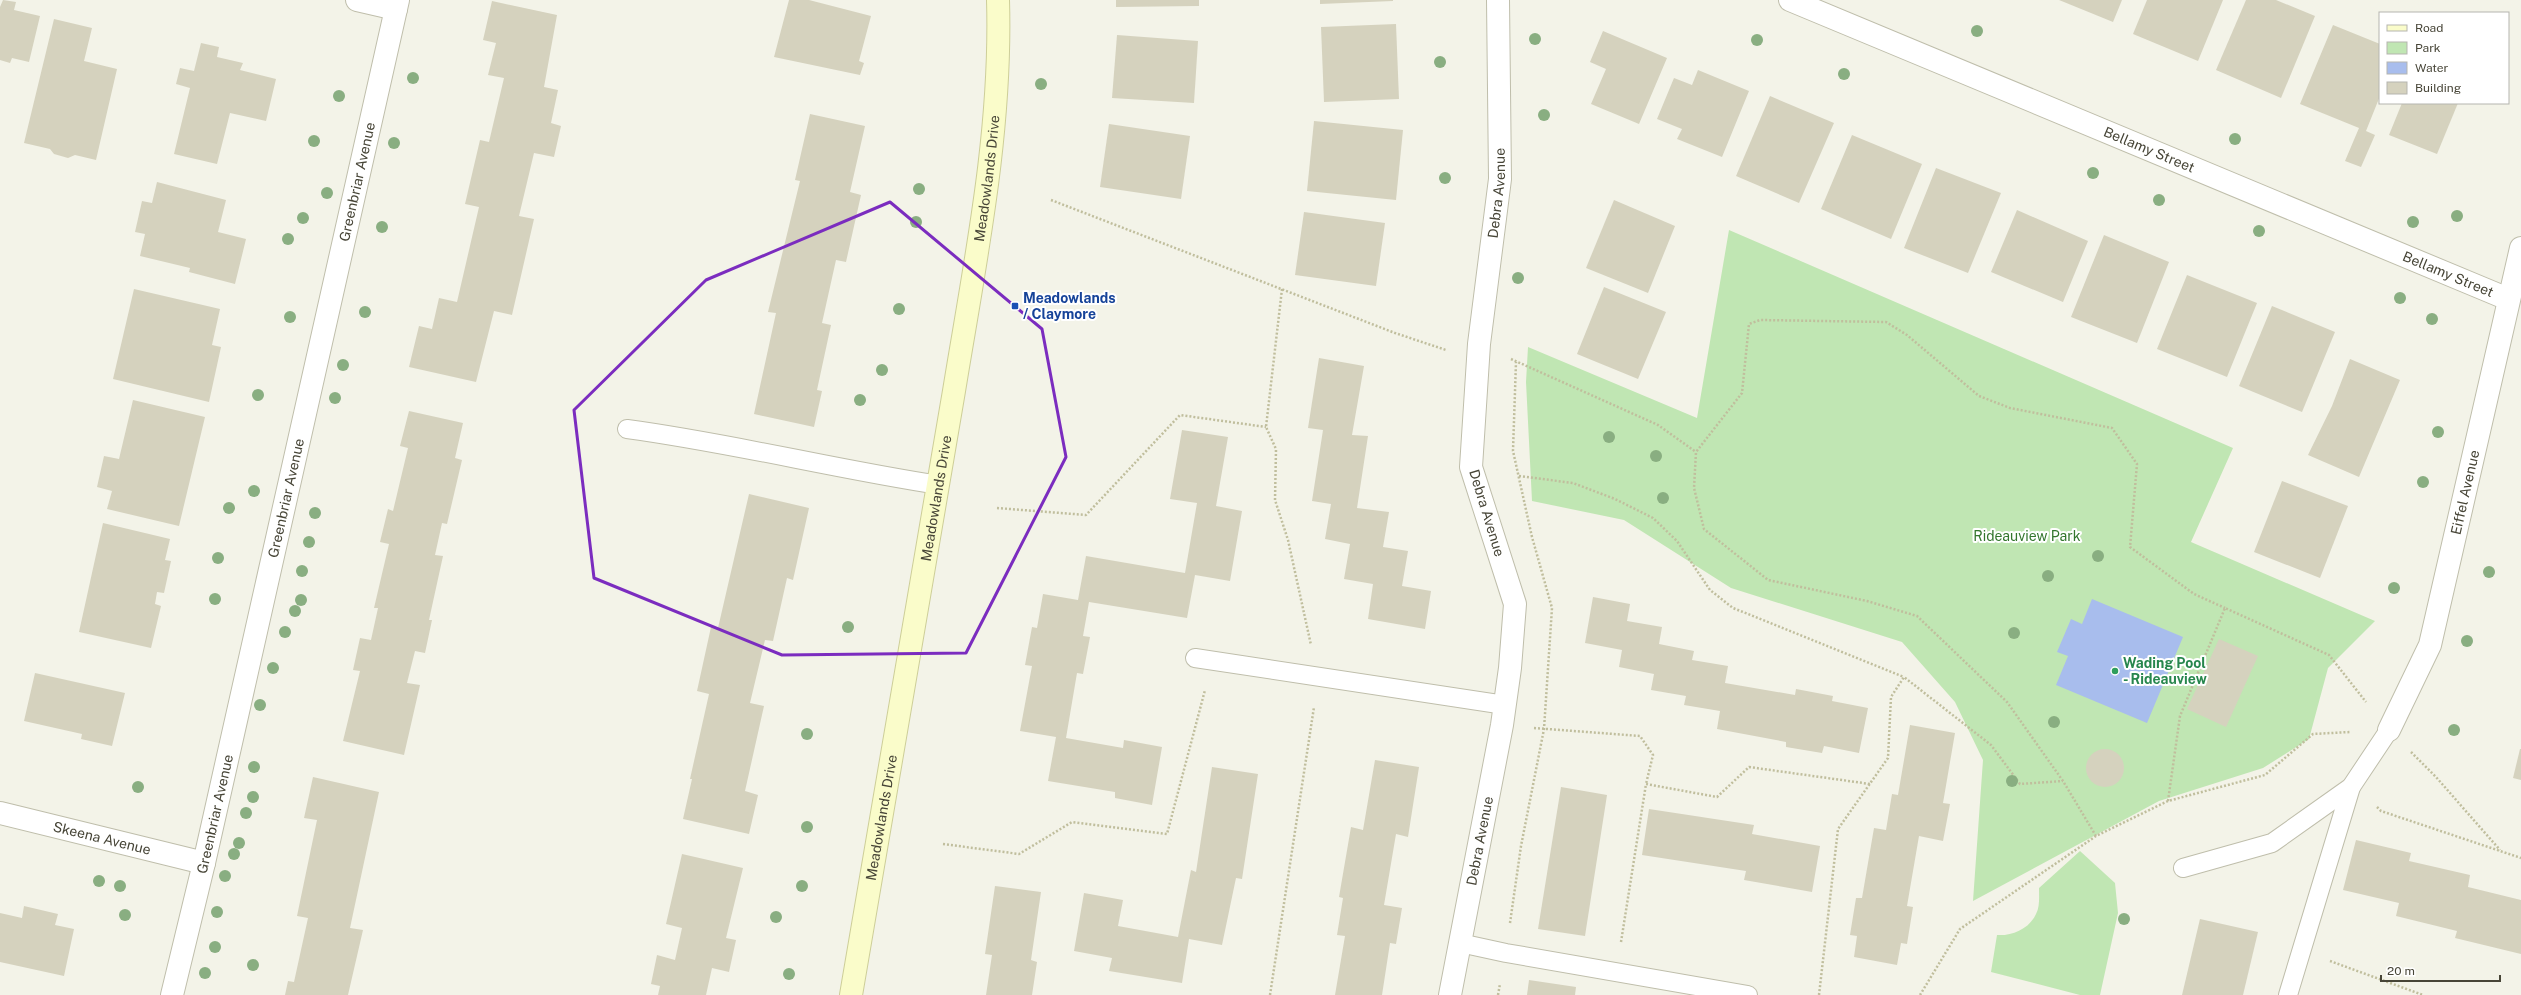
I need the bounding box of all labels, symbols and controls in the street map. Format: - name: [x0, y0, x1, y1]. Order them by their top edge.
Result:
- legend: [2379, 12, 2509, 104]
- text: Road: [2415, 21, 2443, 35]
- text: Park: [2415, 41, 2441, 55]
- text: Water: [2415, 61, 2449, 75]
- text: Building: [2415, 81, 2461, 95]
- street label: Meadowlands Drive: [971, 114, 1002, 243]
- street label: Greenbriar Avenue: [336, 121, 378, 243]
- street label: Bellamy Street: [2101, 124, 2197, 176]
- street label: Debra Avenue: [1485, 148, 1508, 239]
- street label: Bellamy Street: [2400, 248, 2496, 300]
- place label: Meadowlands / Claymore: [1023, 290, 1116, 322]
- marker: Meadowlands / Claymore: [1010, 301, 1020, 311]
- street label: Meadowlands Drive: [918, 434, 955, 562]
- street label: Greenbriar Avenue: [265, 437, 307, 559]
- street label: Eiffel Avenue: [2448, 448, 2482, 536]
- street label: Debra Avenue: [1466, 467, 1508, 559]
- park label: Rideauview Park: [1973, 528, 2081, 544]
- place label: Wading Pool - Rideauview: [2123, 655, 2207, 687]
- marker: Wading Pool - Rideauview: [2110, 666, 2120, 676]
- street label: Greenbriar Avenue: [194, 753, 236, 875]
- street label: Meadowlands Drive: [863, 753, 900, 882]
- street label: Debra Avenue: [1463, 795, 1496, 887]
- street label: Skeena Avenue: [51, 818, 153, 858]
- scale bar: [2381, 957, 2500, 983]
- text: 20 m: [2387, 964, 2415, 978]

